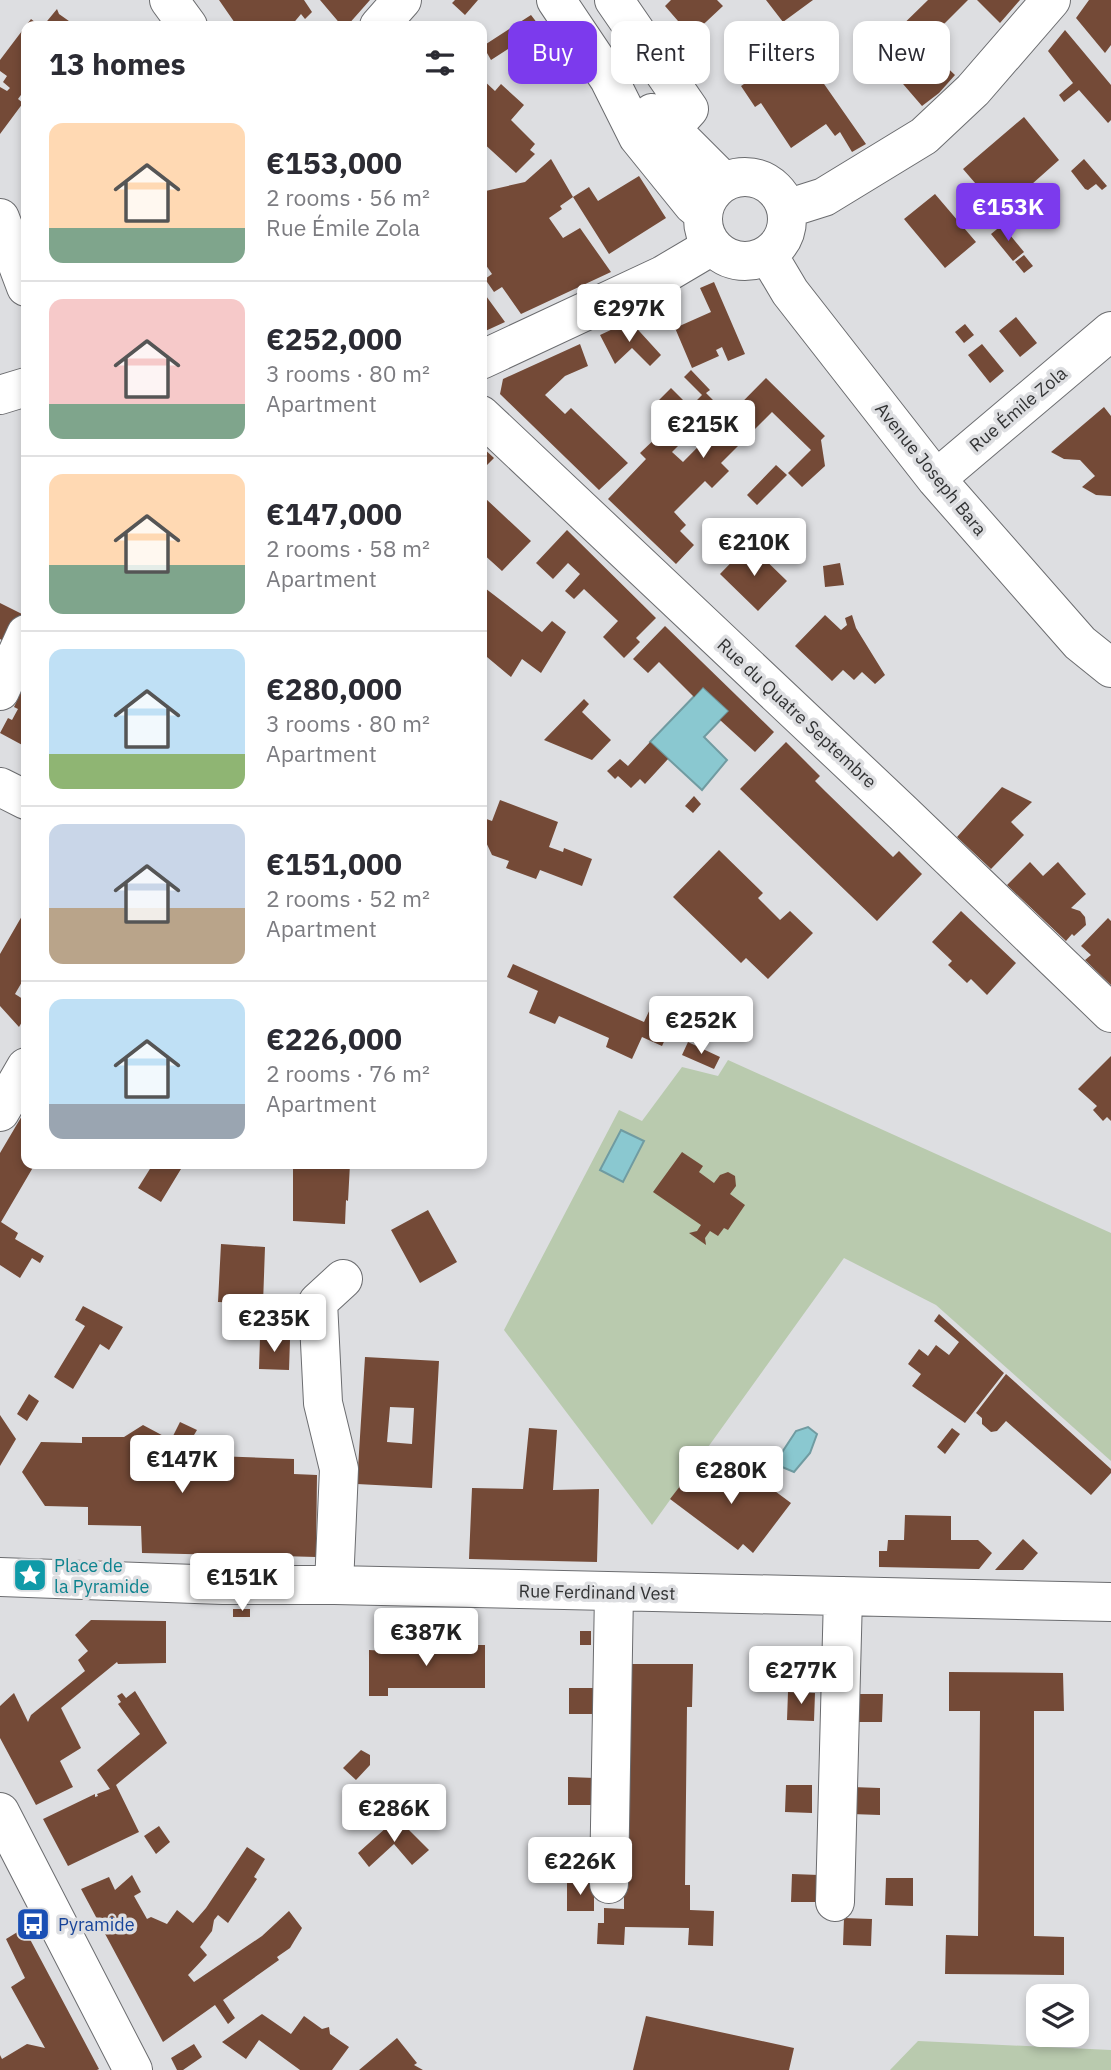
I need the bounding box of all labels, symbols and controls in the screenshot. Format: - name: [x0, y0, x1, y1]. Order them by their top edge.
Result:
- chip: Buy: [508, 21, 597, 84]
- chip: Rent: [611, 21, 710, 84]
- chip: Filters: [724, 21, 839, 84]
- chip: New: [853, 21, 950, 84]
- text: 13 homes: [49, 44, 186, 83]
- icon: filters: [421, 44, 459, 82]
- text: €153,000: [266, 143, 402, 182]
- icon: home: [105, 151, 189, 235]
- text: 2 rooms · 56 m²: [266, 182, 430, 212]
- pin: €153K: [959, 184, 1057, 243]
- text: €153K: [972, 191, 1044, 221]
- text: Rue Émile Zola: [266, 212, 420, 242]
- pin: €297K: [580, 284, 678, 344]
- text: €297K: [593, 292, 665, 322]
- text: €252,000: [266, 319, 402, 358]
- icon: home: [105, 327, 189, 411]
- text: 3 rooms · 80 m²: [266, 358, 430, 388]
- street label: Rue Émile Zola: [964, 361, 1072, 457]
- text: Apartment: [266, 388, 377, 418]
- street label: Avenue Joseph Bara: [870, 398, 992, 541]
- pin: €215K: [654, 400, 752, 460]
- text: €215K: [667, 408, 739, 438]
- text: €147,000: [266, 494, 402, 533]
- icon: home: [105, 502, 189, 586]
- pin: €210K: [705, 518, 803, 578]
- text: €210K: [718, 526, 790, 556]
- text: 2 rooms · 58 m²: [266, 533, 430, 563]
- text: Apartment: [266, 563, 377, 593]
- street label: Rue du Quatre Septembre: [712, 633, 882, 793]
- text: €280,000: [266, 669, 402, 708]
- icon: home: [105, 677, 189, 761]
- text: 3 rooms · 80 m²: [266, 708, 430, 738]
- text: Apartment: [266, 738, 377, 768]
- text: €151,000: [266, 844, 402, 883]
- icon: home: [105, 852, 189, 936]
- text: 2 rooms · 52 m²: [266, 883, 430, 913]
- text: Apartment: [266, 913, 377, 943]
- pin: €252K: [652, 996, 750, 1056]
- text: €252K: [665, 1004, 737, 1034]
- text: €226,000: [266, 1019, 402, 1058]
- icon: home: [105, 1027, 189, 1111]
- text: 2 rooms · 76 m²: [266, 1058, 430, 1088]
- text: Apartment: [266, 1088, 377, 1118]
- pin: €235K: [225, 1294, 323, 1354]
- text: €235K: [238, 1302, 310, 1332]
- pin: €147K: [133, 1436, 231, 1495]
- text: €147K: [146, 1443, 218, 1473]
- pin: €280K: [682, 1446, 780, 1506]
- text: €280K: [695, 1454, 767, 1484]
- place label: Place de la Pyramide: [54, 1554, 149, 1598]
- pin: €151K: [193, 1554, 291, 1613]
- place icon: Place de la Pyramide: [11, 1556, 49, 1594]
- text: €151K: [206, 1561, 278, 1591]
- street label: Rue Ferdinand Vest: [518, 1579, 676, 1605]
- pin: €387K: [377, 1608, 475, 1668]
- text: €387K: [390, 1616, 462, 1646]
- pin: €277K: [752, 1646, 850, 1706]
- text: €277K: [765, 1654, 837, 1684]
- pin: €286K: [345, 1784, 443, 1844]
- text: €286K: [358, 1792, 430, 1822]
- pin: €226K: [531, 1838, 629, 1897]
- text: €226K: [544, 1845, 616, 1875]
- bus stop icon: Pyramide: [14, 1905, 52, 1943]
- place label: Pyramide: [58, 1913, 135, 1936]
- map controls: [1026, 1984, 1089, 2047]
- button: layers: [1026, 1984, 1089, 2047]

